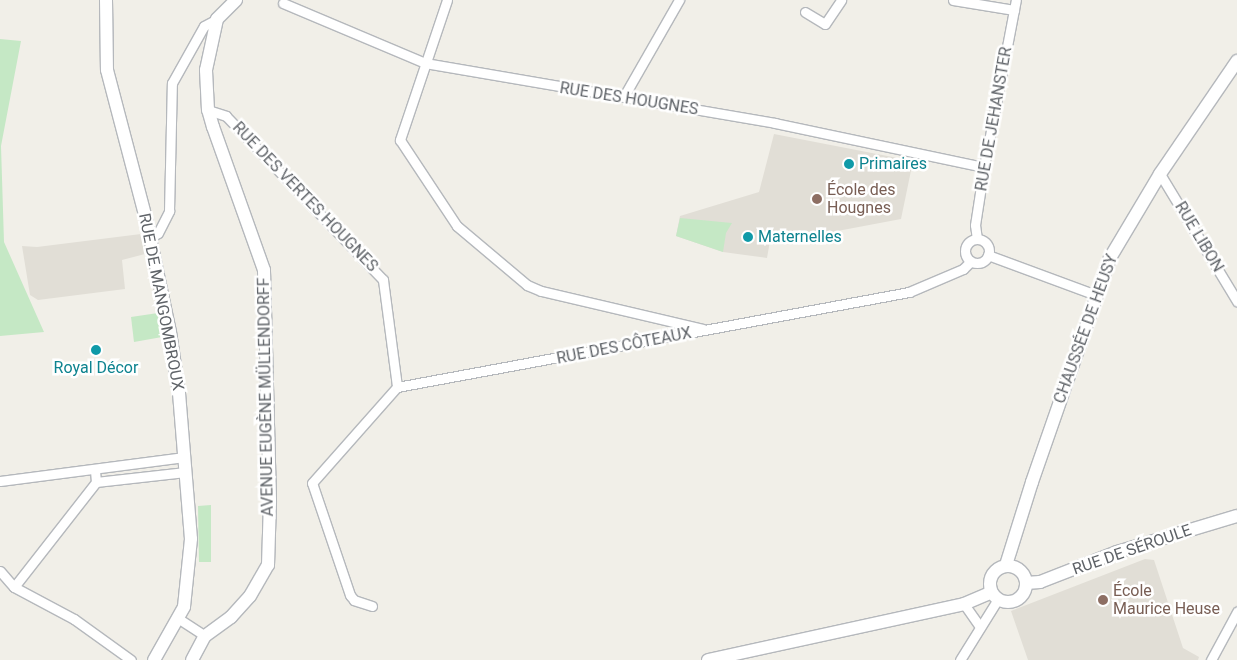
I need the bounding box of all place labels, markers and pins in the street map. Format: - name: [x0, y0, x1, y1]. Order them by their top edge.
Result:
- place label: Primaires: [859, 154, 927, 174]
- marker: Primaires: [843, 158, 855, 170]
- place label: École des Hougnes: [827, 180, 896, 218]
- marker: École des Hougnes: [811, 193, 823, 205]
- place label: Maternelles: [758, 227, 842, 247]
- marker: Maternelles: [742, 231, 754, 243]
- marker: Royal Décor: [90, 344, 102, 356]
- place label: Royal Décor: [54, 358, 138, 378]
- place label: École Maurice Heuse: [1113, 581, 1220, 619]
- marker: École Maurice Heuse: [1097, 594, 1109, 606]

